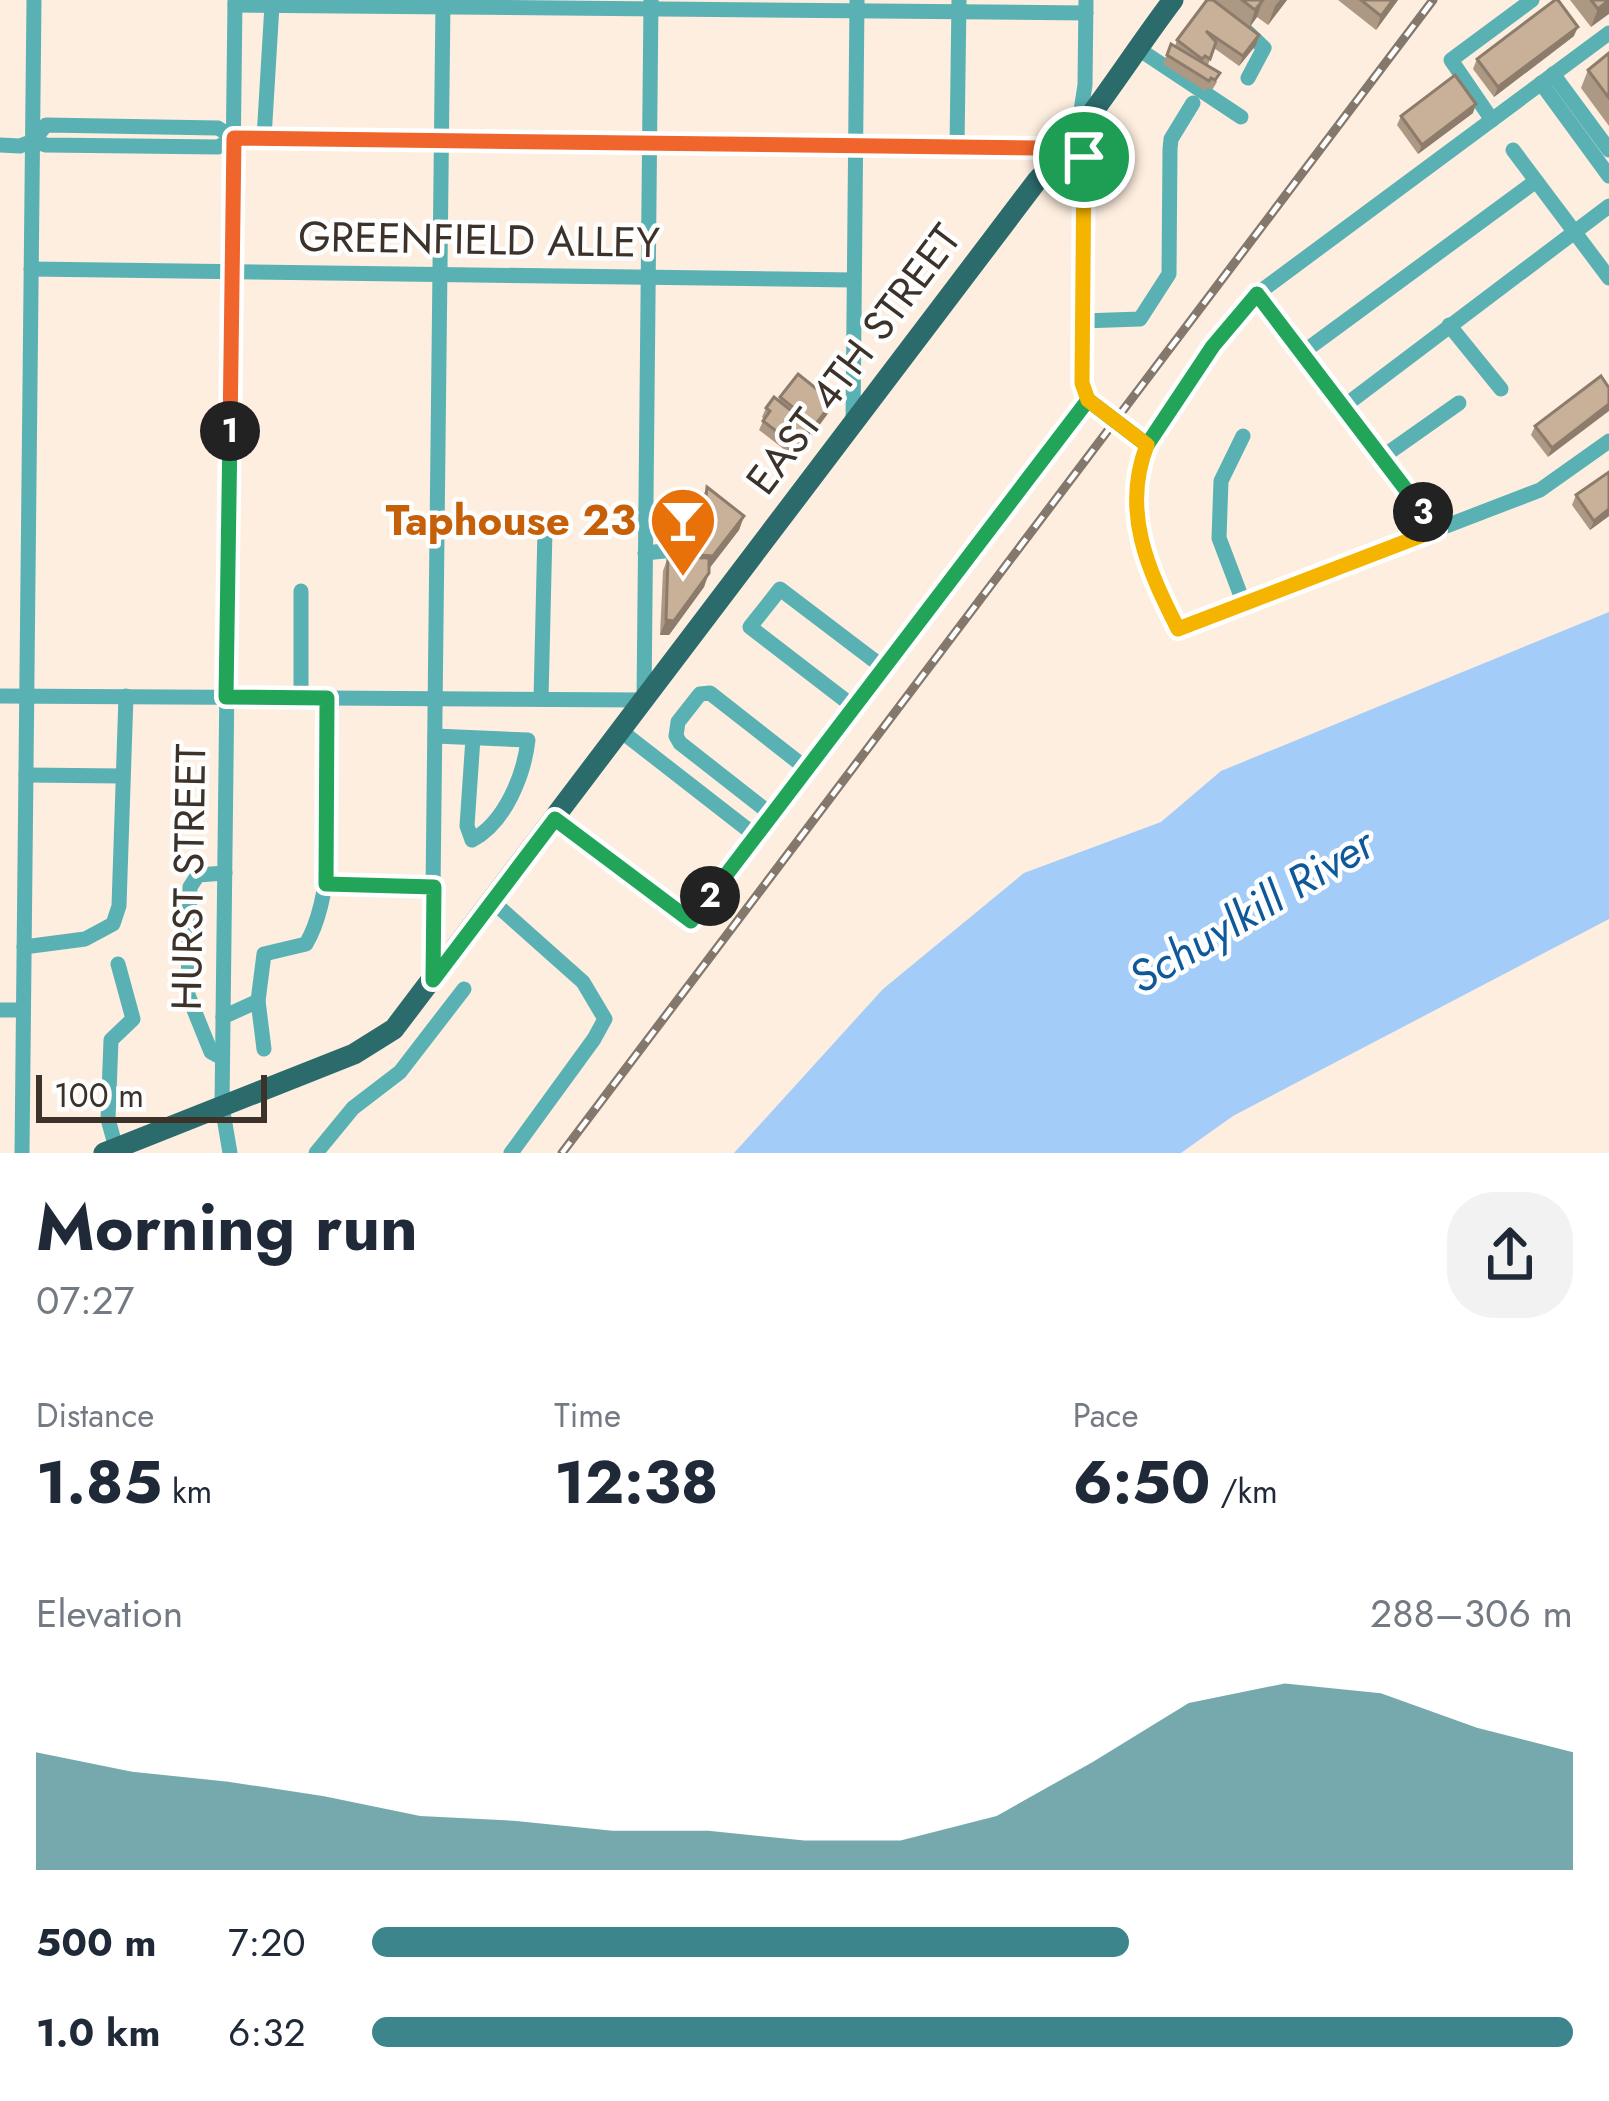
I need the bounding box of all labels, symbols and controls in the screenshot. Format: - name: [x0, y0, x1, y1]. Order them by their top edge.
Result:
- pin: [1033, 106, 1135, 208]
- icon: arrive: [1051, 124, 1117, 190]
- street label: GREENFIELD ALLEY: [298, 206, 661, 273]
- street label: EAST 4TH STREET: [731, 211, 976, 507]
- pin: 1: [200, 401, 260, 461]
- text: 1: [222, 407, 238, 454]
- pin: 3: [1393, 482, 1453, 542]
- bar icon: Taphouse 23: [648, 485, 718, 579]
- text: 3: [1413, 488, 1433, 535]
- place label: Taphouse 23: [386, 490, 636, 551]
- street label: HURST STREET: [156, 743, 221, 1011]
- water label: Schuylkill River: [1116, 810, 1388, 1009]
- pin: 2: [680, 866, 740, 926]
- text: 2: [699, 872, 721, 919]
- scale bar: [36, 1069, 267, 1122]
- text: 100 m: [54, 1072, 144, 1119]
- text: Morning run: [36, 1179, 418, 1275]
- button: share: [1447, 1192, 1573, 1318]
- text: 07:27: [36, 1272, 134, 1329]
- text: Distance: [36, 1392, 154, 1439]
- text: Time: [554, 1392, 621, 1439]
- text: Pace: [1073, 1392, 1138, 1439]
- text: 1.85: [36, 1439, 162, 1526]
- text: 12:38: [554, 1439, 718, 1526]
- text: 6:50: [1073, 1439, 1211, 1526]
- text: km: [162, 1468, 212, 1515]
- text: /km: [1211, 1468, 1278, 1515]
- text: Elevation: [36, 1585, 183, 1642]
- text: 288–306 m: [1370, 1585, 1573, 1642]
- text: 500 m: [36, 1914, 156, 1971]
- text: 7:20: [228, 1914, 306, 1971]
- text: 1.0 km: [36, 2004, 160, 2061]
- text: 6:32: [228, 2004, 306, 2061]

